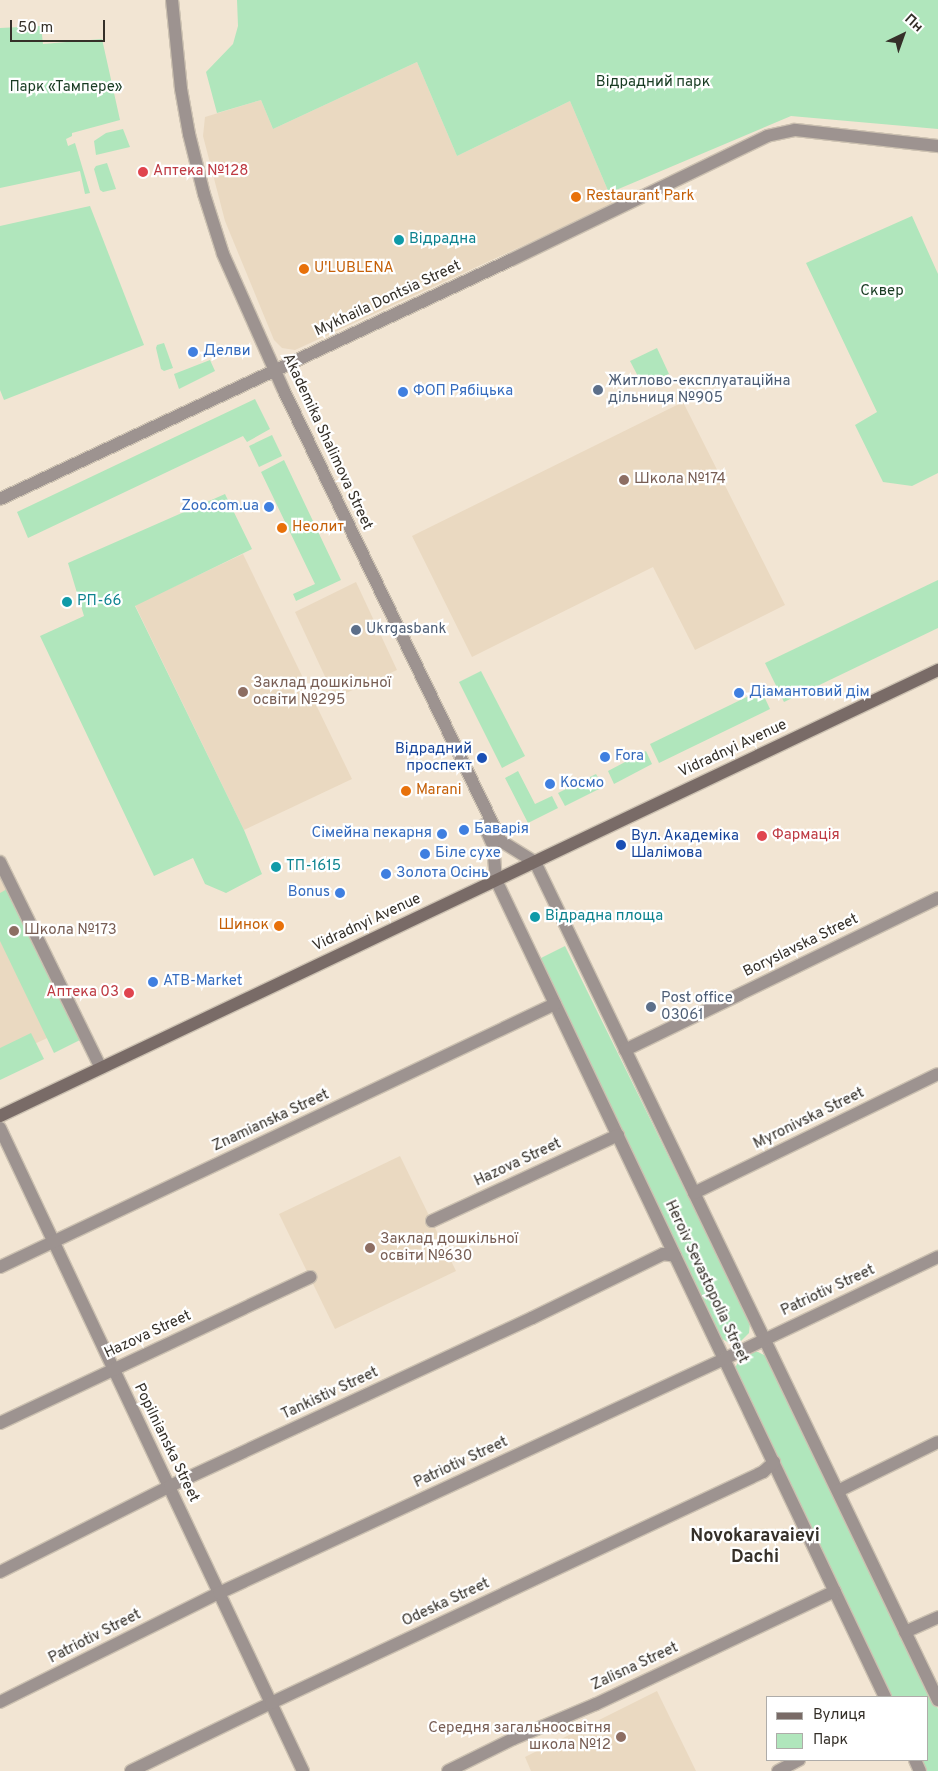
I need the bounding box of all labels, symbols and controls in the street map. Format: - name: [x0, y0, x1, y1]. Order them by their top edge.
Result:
- scale bar: [12, 10, 108, 42]
- north arrow: [878, 10, 928, 60]
- text: Пн: [901, 11, 926, 36]
- text: 50 m: [18, 19, 53, 38]
- park label: Відрадний парк: [596, 74, 710, 92]
- park label: Парк «Тампере»: [10, 79, 122, 97]
- place label: Аптека №128: [153, 163, 248, 181]
- marker: Аптека №128: [137, 166, 149, 178]
- place label: Restaurant Park: [586, 188, 694, 206]
- marker: Restaurant Park: [570, 191, 582, 203]
- place label: Відрадна: [409, 231, 476, 249]
- marker: Відрадна: [393, 234, 405, 246]
- street label: Mykhaila Dontsia Street: [312, 257, 464, 341]
- place label: U'LUBLENA: [314, 260, 394, 278]
- marker: U'LUBLENA: [298, 263, 310, 275]
- park label: Сквер: [860, 283, 904, 301]
- place label: Делви: [203, 343, 251, 361]
- marker: Делви: [187, 346, 199, 358]
- street label: Akademika Shalimova Street: [278, 351, 376, 533]
- place label: Житлово-експлуатаційна дільниця №905: [608, 372, 790, 407]
- place label: ФОП Рябіцька: [413, 383, 513, 401]
- marker: Житлово-експлуатаційна дільниця №905: [592, 384, 604, 396]
- marker: ФОП Рябіцька: [397, 386, 409, 398]
- place label: Школа №174: [634, 471, 726, 489]
- marker: Школа №174: [618, 474, 630, 486]
- place label: Zoo.com.ua: [181, 498, 259, 516]
- marker: Zoo.com.ua: [263, 501, 275, 513]
- place label: Неолит: [292, 519, 344, 537]
- marker: Неолит: [276, 522, 288, 534]
- place label: РП-66: [77, 593, 121, 611]
- marker: РП-66: [61, 596, 73, 608]
- place label: Ukrgasbank: [366, 621, 446, 639]
- marker: Ukrgasbank: [350, 624, 362, 636]
- place label: Заклад дошкільної освіти №295: [253, 674, 391, 709]
- place label: Діамантовий дім: [749, 684, 870, 702]
- marker: Заклад дошкільної освіти №295: [237, 686, 249, 698]
- marker: Діамантовий дім: [733, 687, 745, 699]
- street label: Vidradnyi Avenue: [676, 716, 790, 782]
- place label: Відрадний проспект: [395, 740, 472, 775]
- place label: Fora: [615, 748, 644, 766]
- marker: Fora: [599, 751, 611, 763]
- marker: Відрадний проспект: [476, 752, 488, 764]
- place label: Космо: [560, 775, 604, 793]
- marker: Космо: [544, 778, 556, 790]
- place label: Marani: [416, 782, 462, 800]
- marker: Marani: [400, 785, 412, 797]
- place label: Баварія: [474, 821, 529, 839]
- marker: Баварія: [458, 824, 470, 836]
- place label: Сімейна пекарня: [312, 825, 432, 843]
- place label: Вул. Академіка Шалімова: [631, 827, 740, 862]
- place label: Фармація: [772, 827, 840, 845]
- marker: Сімейна пекарня: [436, 828, 448, 840]
- marker: Фармація: [756, 830, 768, 842]
- marker: Вул. Академіка Шалімова: [615, 839, 627, 851]
- place label: Біле сухе: [435, 845, 501, 863]
- marker: Біле сухе: [419, 848, 431, 860]
- place label: ТП-1615: [286, 858, 341, 876]
- marker: ТП-1615: [270, 861, 282, 873]
- place label: Золота Осінь: [396, 865, 489, 883]
- marker: Золота Осінь: [380, 868, 392, 880]
- place label: Bonus: [288, 884, 330, 902]
- marker: Bonus: [334, 887, 346, 899]
- street label: Vidradnyi Avenue: [310, 890, 424, 956]
- place label: Відрадна площа: [545, 908, 663, 926]
- street label: Boryslavska Street: [741, 910, 861, 982]
- marker: Відрадна площа: [529, 911, 541, 923]
- place label: Шинок: [218, 917, 269, 935]
- marker: Шинок: [273, 920, 285, 932]
- place label: Школа №173: [24, 922, 117, 940]
- marker: Школа №173: [8, 925, 20, 937]
- place label: ATB-Market: [163, 973, 242, 991]
- marker: ATB-Market: [147, 976, 159, 988]
- place label: Аптека 03: [46, 984, 119, 1002]
- marker: Аптека 03: [123, 987, 135, 999]
- place label: Post office 03061: [661, 989, 733, 1024]
- marker: Post office 03061: [645, 1001, 657, 1013]
- street label: Myronivska Street: [751, 1084, 867, 1154]
- street label: Znamianska Street: [210, 1086, 332, 1156]
- street label: Hazova Street: [472, 1135, 564, 1191]
- street label: Heroiv Sevastopolia Street: [660, 1198, 752, 1366]
- place label: Заклад дошкільної освіти №630: [380, 1230, 518, 1265]
- marker: Заклад дошкільної освіти №630: [364, 1242, 376, 1254]
- street label: Patriotiv Street: [778, 1261, 878, 1321]
- street label: Hazova Street: [102, 1307, 194, 1363]
- street label: Tankistiv Street: [279, 1364, 381, 1424]
- street label: Popilnianska Street: [129, 1381, 203, 1505]
- street label: Patriotiv Street: [411, 1433, 511, 1493]
- district label: Novokaravaievi Dachi: [690, 1527, 820, 1570]
- street label: Odeska Street: [399, 1575, 493, 1631]
- street label: Patriotiv Street: [46, 1606, 144, 1668]
- street label: Zalisna Street: [589, 1639, 681, 1695]
- legend: [766, 1696, 928, 1761]
- text: Вулиця: [813, 1706, 866, 1725]
- place label: Середня загальноосвітня школа №12: [428, 1719, 611, 1754]
- marker: Середня загальноосвітня школа №12: [615, 1731, 627, 1743]
- text: Парк: [813, 1731, 848, 1750]

